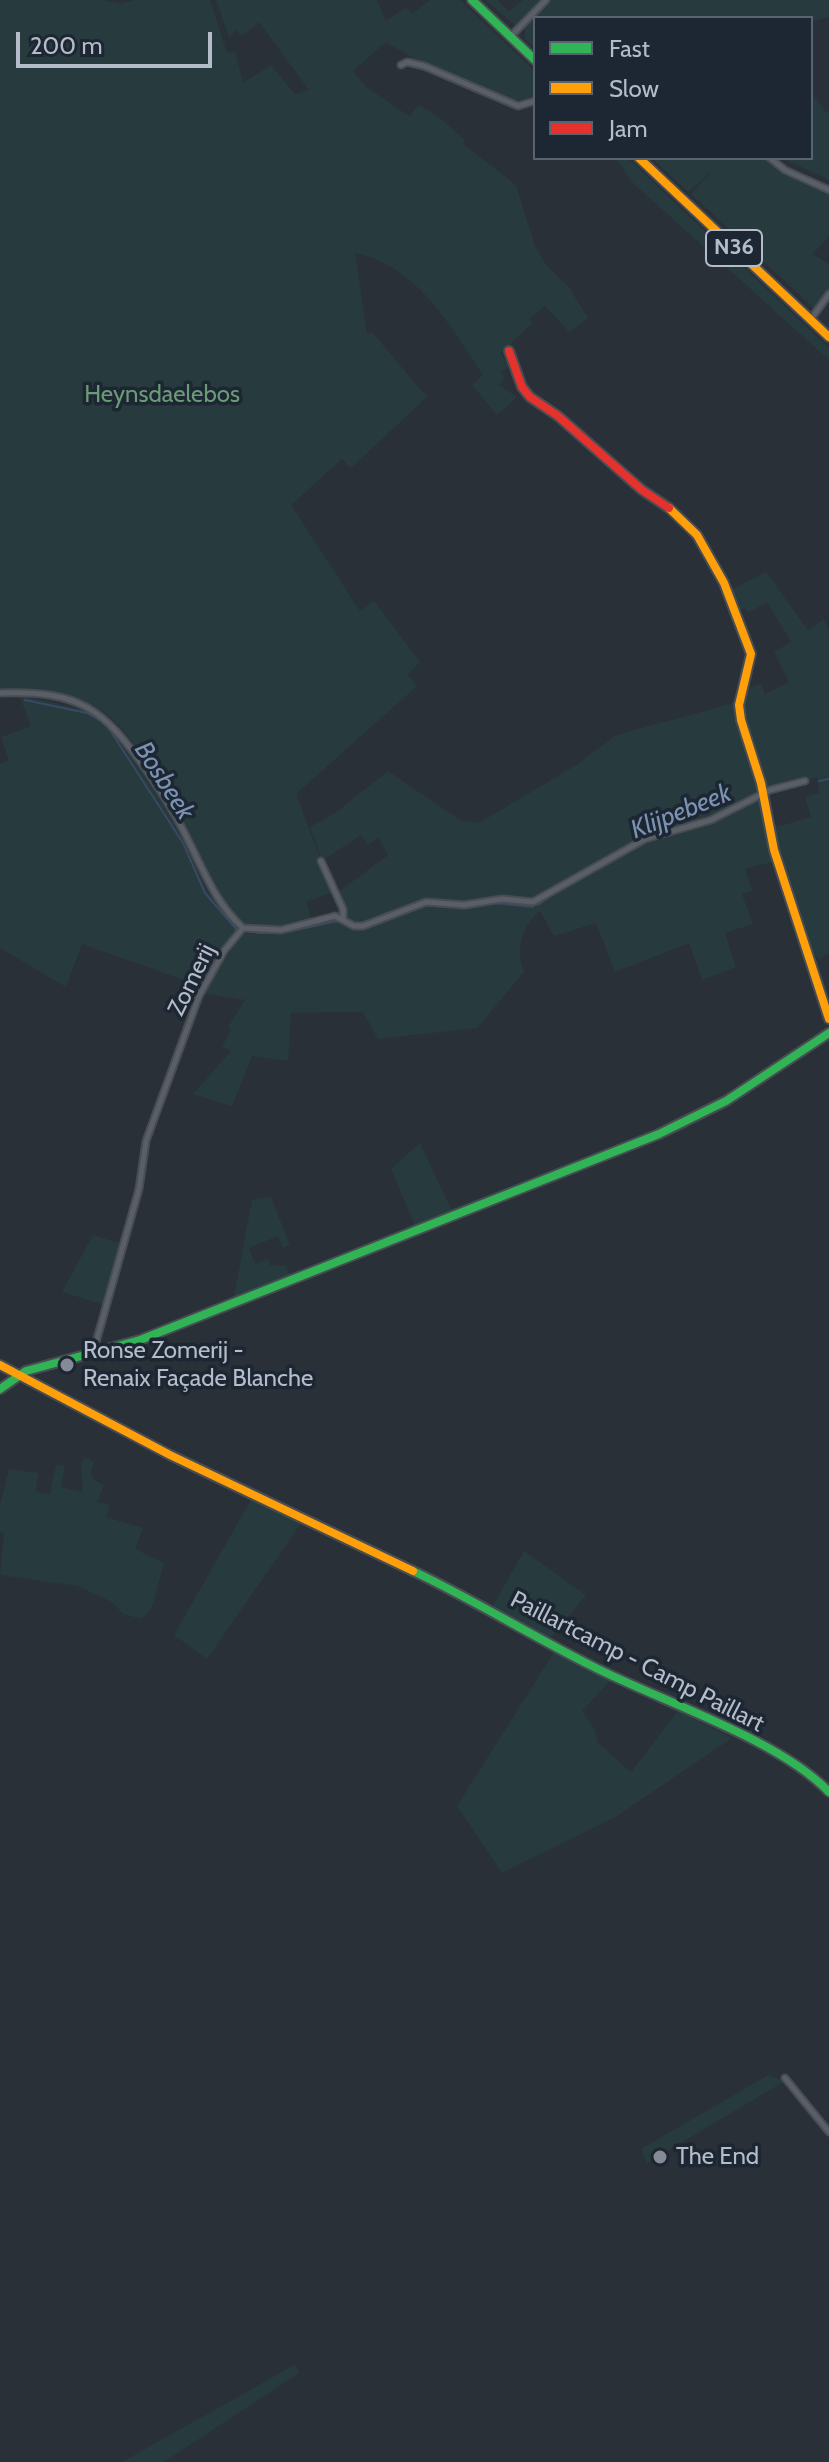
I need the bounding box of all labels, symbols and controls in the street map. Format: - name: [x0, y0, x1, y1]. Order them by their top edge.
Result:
- scale bar: [20, 16, 216, 66]
- legend: [533, 16, 813, 160]
- text: 200 m: [30, 31, 103, 60]
- text: Fast: [609, 34, 650, 63]
- text: Slow: [609, 74, 659, 103]
- text: Jam: [609, 114, 647, 143]
- road number: N36: [706, 230, 762, 266]
- park label: Heynsdaelebos: [84, 381, 240, 409]
- water label: Bosbeek: [127, 736, 201, 826]
- water label: Klijpebeek: [626, 778, 736, 846]
- street label: Zomerij: [162, 939, 222, 1021]
- place label: Ronse Zomerij - Renaix Façade Blanche: [83, 1337, 313, 1393]
- marker: Ronse Zomerij - Renaix Façade Blanche: [58, 1356, 76, 1374]
- street label: Paillartcamp - Camp Paillart: [505, 1585, 769, 1739]
- place label: The End: [676, 2143, 759, 2171]
- marker: The End: [651, 2148, 669, 2166]

